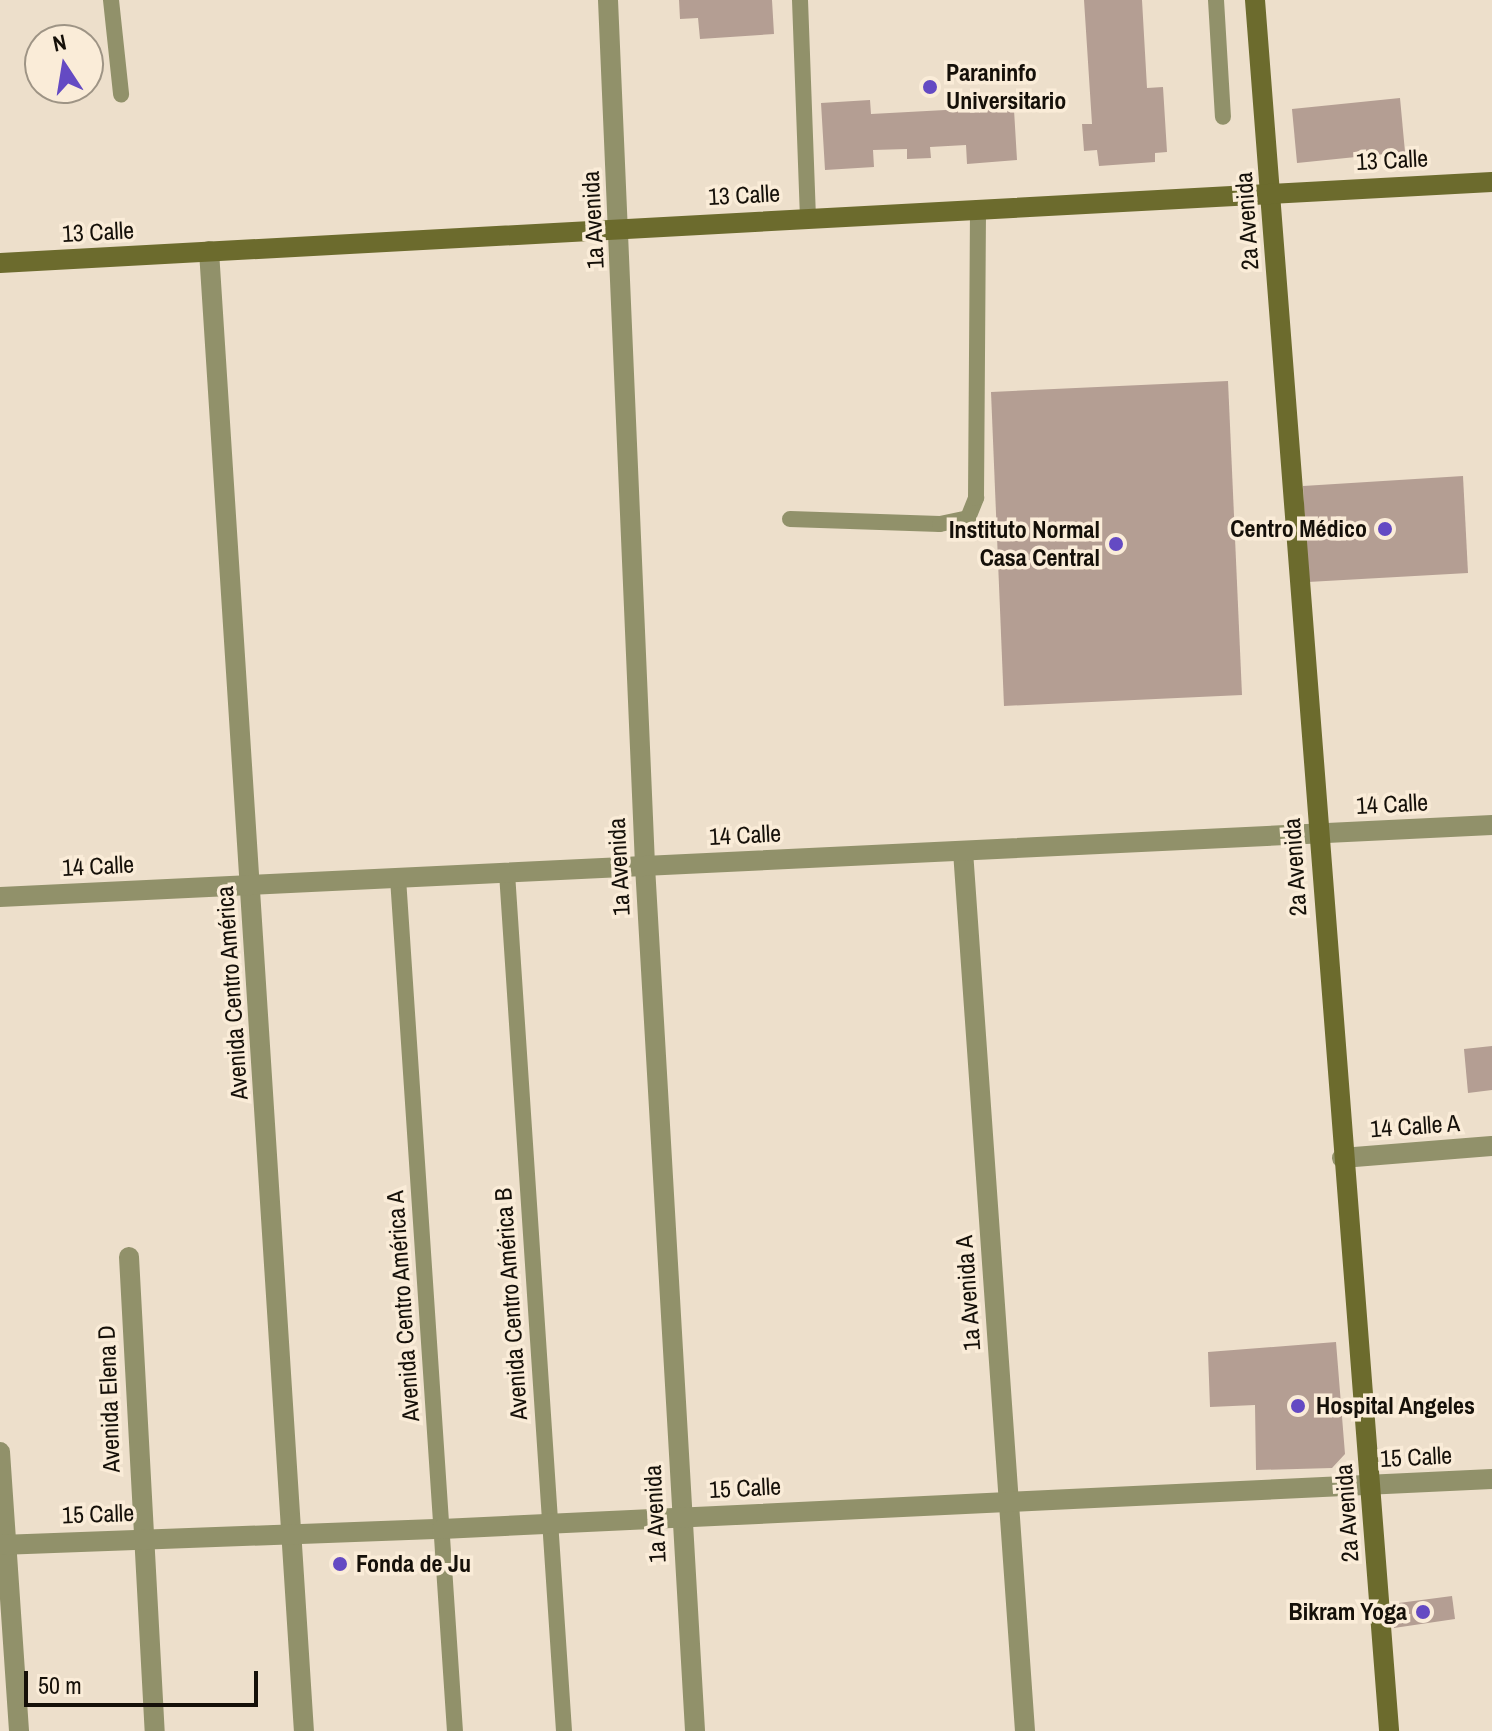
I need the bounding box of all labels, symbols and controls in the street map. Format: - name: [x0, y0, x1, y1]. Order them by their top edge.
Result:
- north arrow: [24, 24, 104, 104]
- text: N: [50, 26, 69, 59]
- place label: Paraninfo Universitario: [946, 59, 1066, 115]
- marker: Paraninfo Universitario: [921, 78, 939, 96]
- street label: 13 Calle: [1355, 144, 1429, 176]
- street label: 1a Avenida: [576, 170, 610, 270]
- street label: 2a Avenida: [1229, 170, 1265, 272]
- street label: 13 Calle: [707, 179, 781, 211]
- street label: 13 Calle: [61, 216, 135, 248]
- place label: Centro Médico: [1230, 515, 1367, 543]
- place label: Instituto Normal Casa Central: [949, 516, 1100, 572]
- marker: Centro Médico: [1374, 518, 1396, 540]
- marker: Instituto Normal Casa Central: [1107, 535, 1125, 553]
- street label: 14 Calle: [1355, 788, 1429, 820]
- street label: 2a Avenida: [1277, 816, 1313, 918]
- street label: 1a Avenida: [602, 817, 636, 917]
- street label: 14 Calle: [708, 819, 782, 851]
- street label: 14 Calle: [61, 850, 135, 882]
- street label: Avenida Centro América: [210, 885, 254, 1101]
- street label: 14 Calle A: [1369, 1108, 1461, 1144]
- street label: Avenida Centro América B: [488, 1186, 534, 1422]
- street label: Avenida Centro América A: [380, 1188, 426, 1424]
- street label: 1a Avenida A: [950, 1233, 986, 1353]
- street label: Avenida Elena D: [92, 1325, 126, 1473]
- place label: Hospital Angeles: [1316, 1392, 1476, 1420]
- marker: Hospital Angeles: [1287, 1395, 1309, 1417]
- street label: 15 Calle: [1379, 1441, 1453, 1473]
- street label: 2a Avenida: [1329, 1462, 1365, 1564]
- street label: 1a Avenida: [638, 1464, 672, 1564]
- street label: 15 Calle: [708, 1472, 782, 1504]
- street label: 15 Calle: [61, 1498, 135, 1530]
- place label: Fonda de Ju: [356, 1550, 471, 1578]
- marker: Fonda de Ju: [331, 1555, 349, 1573]
- place label: Bikram Yoga: [1288, 1598, 1407, 1626]
- marker: Bikram Yoga: [1414, 1603, 1432, 1621]
- scale bar: [28, 1655, 262, 1705]
- text: 50 m: [38, 1669, 82, 1701]

